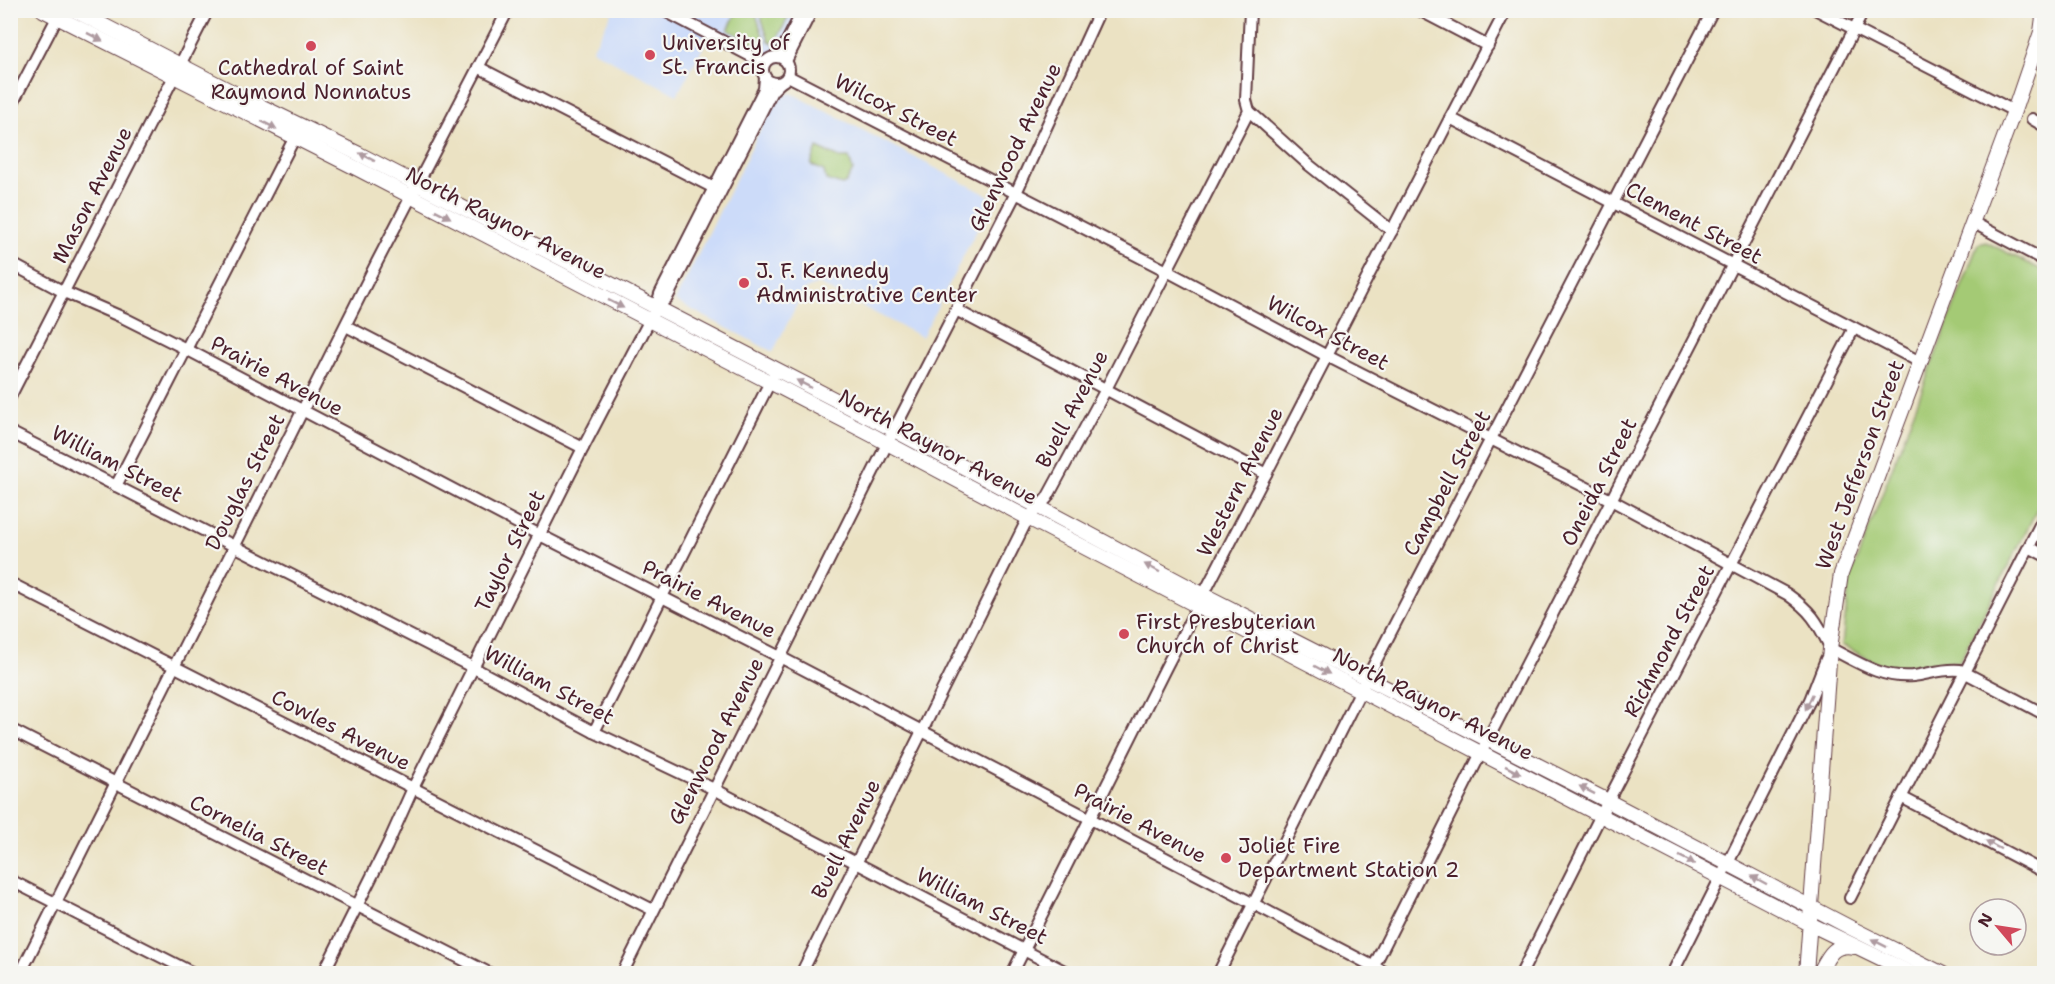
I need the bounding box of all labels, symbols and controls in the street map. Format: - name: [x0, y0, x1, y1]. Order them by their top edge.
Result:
- place label: University of St. Francis: [662, 29, 790, 81]
- one-way arrow: [87, 33, 104, 42]
- marker: Cathedral of Saint Raymond Nonnatus: [304, 39, 318, 53]
- marker: University of St. Francis: [643, 48, 657, 62]
- place label: Cathedral of Saint Raymond Nonnatus: [211, 54, 411, 106]
- street label: Glenwood Avenue: [962, 58, 1068, 236]
- street label: Wilcox Street: [830, 67, 962, 153]
- one-way arrow: [261, 121, 278, 130]
- street label: Mason Avenue: [45, 122, 139, 268]
- one-way arrow: [358, 153, 375, 162]
- street label: North Raynor Avenue: [401, 160, 611, 286]
- street label: Clement Street: [1621, 175, 1767, 271]
- one-way arrow: [435, 209, 452, 219]
- place label: J. F. Kennedy Administrative Center: [756, 257, 978, 309]
- marker: J. F. Kennedy Administrative Center: [737, 276, 751, 290]
- street label: Wilcox Street: [1262, 289, 1394, 377]
- one-way arrow: [608, 299, 625, 308]
- street label: Prairie Avenue: [206, 329, 348, 423]
- street label: Buell Avenue: [1029, 345, 1115, 473]
- street label: West Jefferson Street: [1809, 356, 1911, 574]
- one-way arrow: [796, 380, 813, 389]
- street label: North Raynor Avenue: [834, 383, 1042, 511]
- street label: Western Avenue: [1190, 402, 1290, 562]
- street label: Campbell Street: [1397, 405, 1497, 561]
- street label: Douglas Street: [199, 409, 291, 555]
- street label: Oneida Street: [1555, 413, 1643, 551]
- street label: William Street: [46, 419, 188, 509]
- street label: Taylor Street: [468, 485, 552, 617]
- street label: Prairie Avenue: [637, 553, 781, 645]
- street label: Richmond Street: [1617, 560, 1721, 722]
- one-way arrow: [1143, 563, 1160, 573]
- place label: First Presbyterian Church of Christ: [1136, 608, 1316, 660]
- marker: First Presbyterian Church of Christ: [1117, 627, 1131, 641]
- street label: William Street: [479, 639, 619, 731]
- street label: North Raynor Avenue: [1328, 641, 1538, 767]
- street label: Glenwood Avenue: [662, 653, 770, 829]
- one-way arrow: [1314, 665, 1331, 675]
- street label: Cowles Avenue: [267, 683, 415, 777]
- one-way arrow: [1804, 694, 1814, 712]
- one-way arrow: [1505, 765, 1522, 775]
- street label: Buell Avenue: [805, 775, 887, 903]
- street label: Prairie Avenue: [1069, 776, 1211, 870]
- one-way arrow: [1578, 785, 1595, 794]
- street label: Cornelia Street: [185, 788, 333, 882]
- place label: Joliet Fire Department Station 2: [1238, 832, 1460, 884]
- one-way arrow: [1984, 840, 2001, 850]
- marker: Joliet Fire Department Station 2: [1219, 851, 1233, 865]
- one-way arrow: [1678, 855, 1695, 865]
- street label: William Street: [911, 861, 1053, 951]
- one-way arrow: [1751, 875, 1768, 885]
- north arrow: [1968, 897, 2028, 957]
- text: N: [1973, 909, 1998, 931]
- one-way arrow: [1870, 938, 1887, 947]

